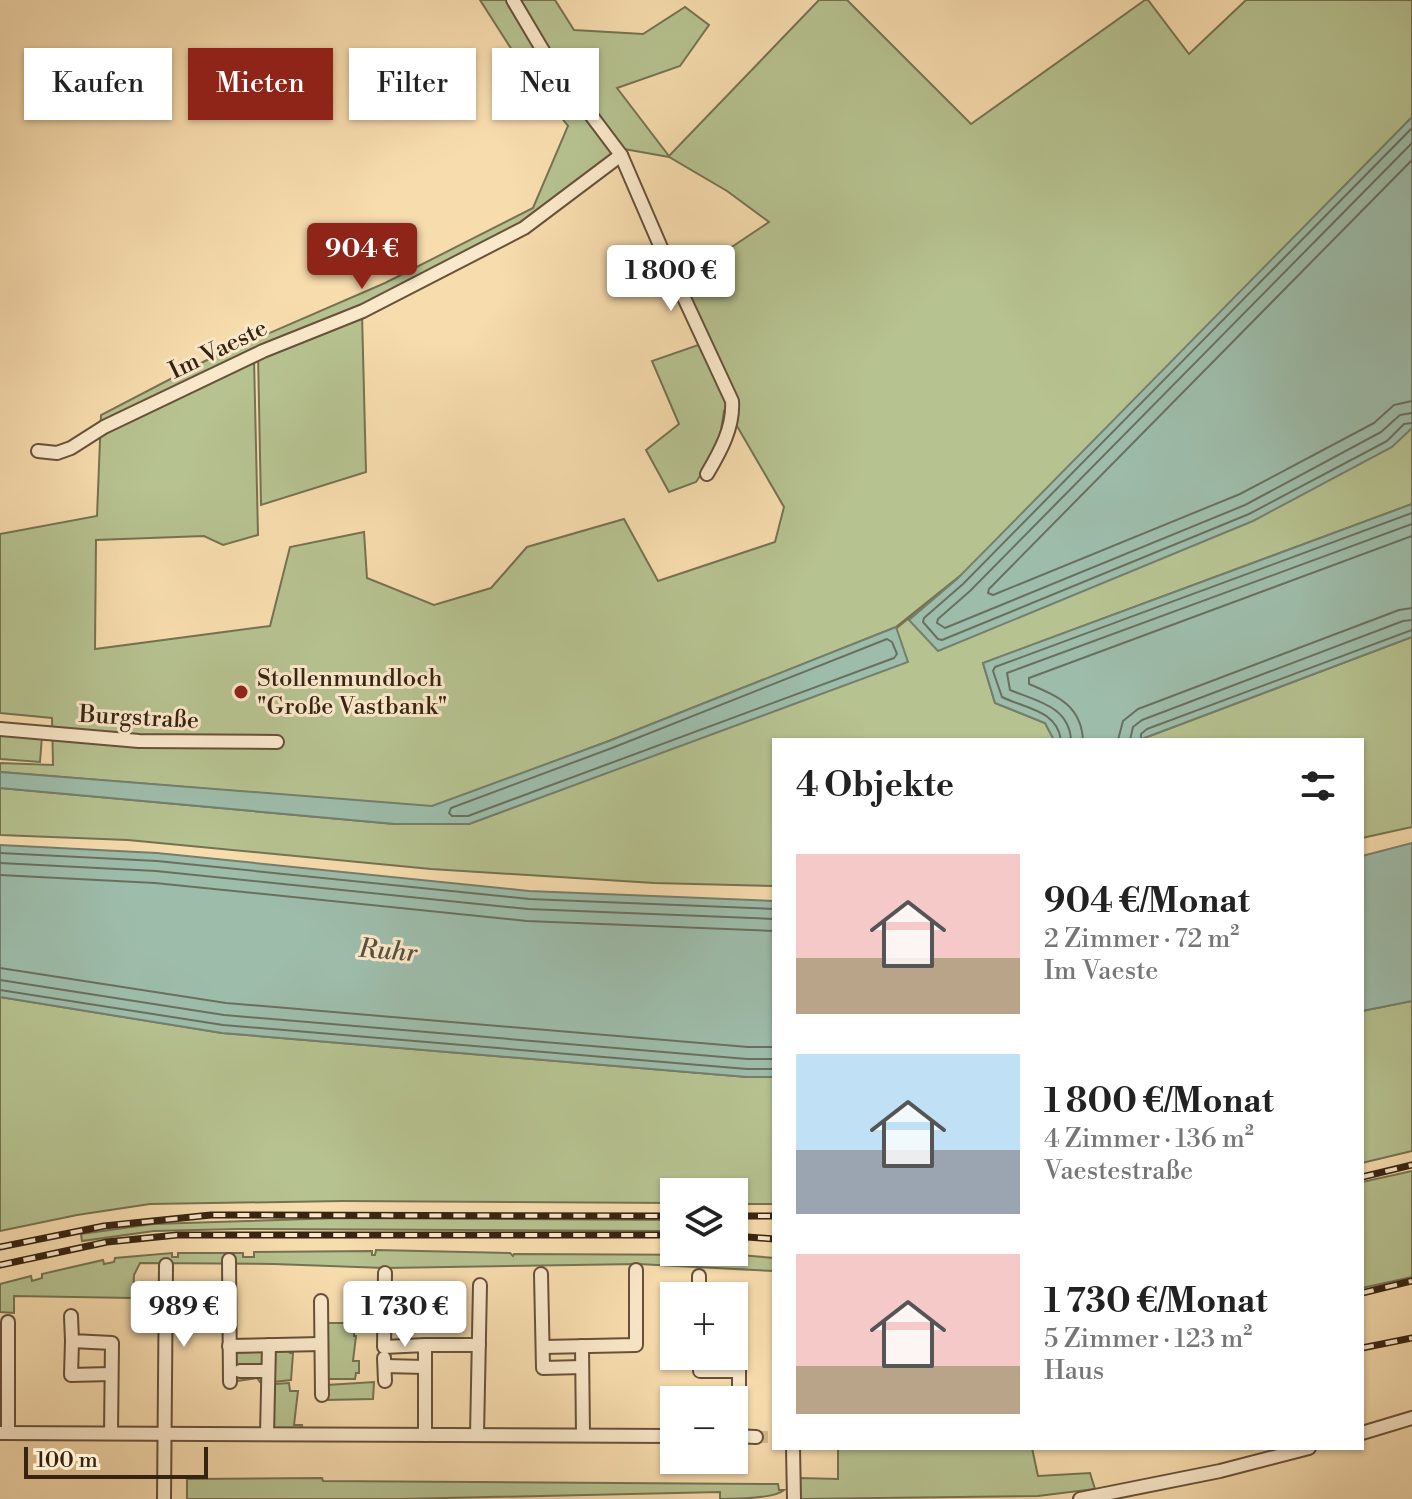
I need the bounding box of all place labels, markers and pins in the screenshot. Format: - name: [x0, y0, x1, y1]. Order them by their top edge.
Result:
- pin: 904 €: [306, 223, 418, 291]
- pin: 1 800 €: [597, 245, 745, 313]
- place label: Stollenmundloch "Große Vastbank": [257, 664, 447, 722]
- marker: Stollenmundloch "Große Vastbank": [232, 683, 250, 701]
- pin: 989 €: [128, 1281, 240, 1349]
- pin: 1 730 €: [331, 1281, 479, 1349]

